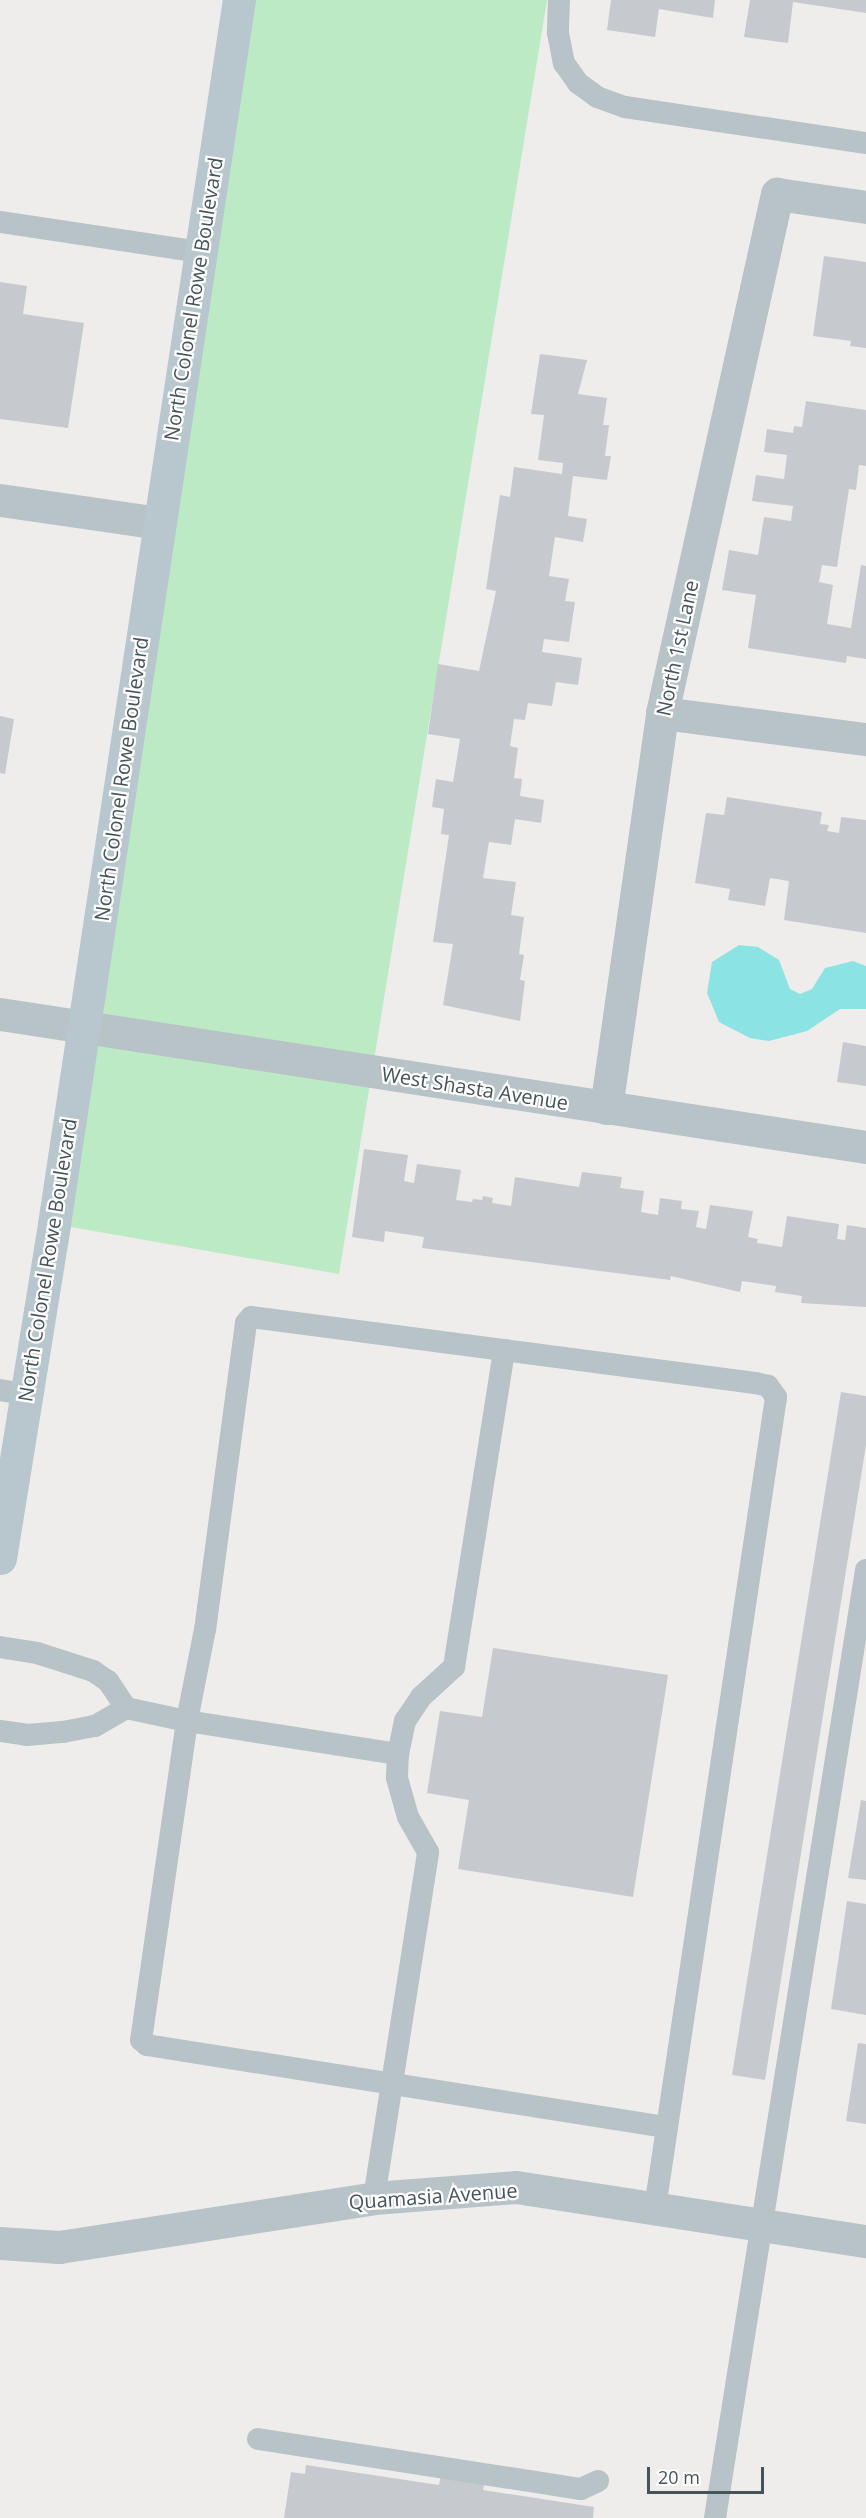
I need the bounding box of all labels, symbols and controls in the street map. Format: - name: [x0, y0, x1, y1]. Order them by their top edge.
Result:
- street label: North Colonel Rowe Boulevard: [159, 156, 227, 442]
- street label: North 1st Lane: [651, 578, 703, 718]
- street label: North Colonel Rowe Boulevard: [89, 635, 153, 923]
- street label: West Shasta Avenue: [380, 1061, 570, 1115]
- street label: North Colonel Rowe Boulevard: [13, 1117, 81, 1403]
- street label: Quamasia Avenue: [348, 2178, 518, 2214]
- scale bar: [650, 2455, 767, 2493]
- text: 20 m: [658, 2465, 700, 2489]

